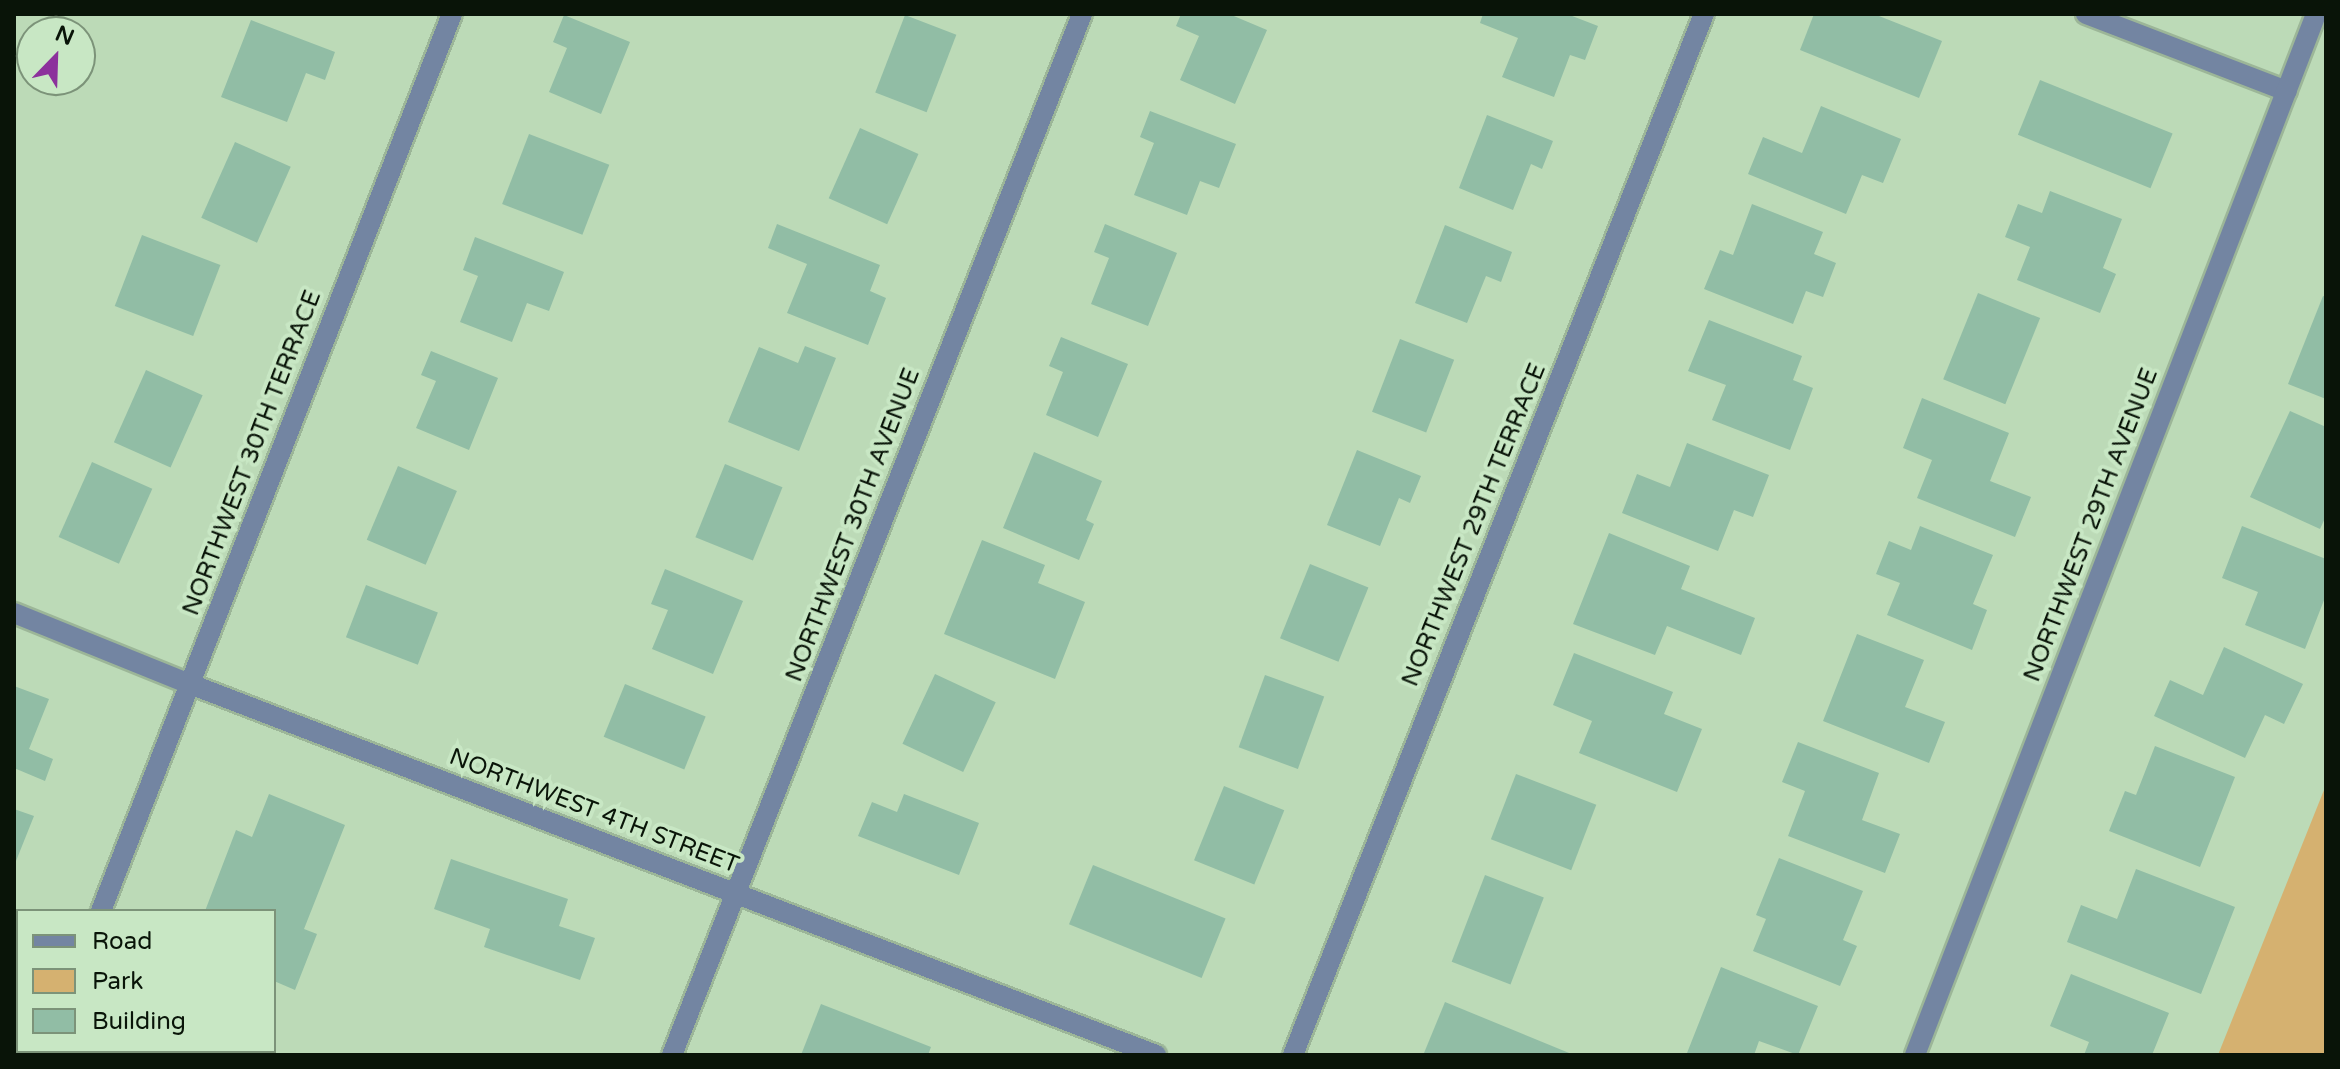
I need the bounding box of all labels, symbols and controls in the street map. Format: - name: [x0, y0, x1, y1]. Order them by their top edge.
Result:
- north arrow: [16, 16, 96, 96]
- text: N: [51, 20, 78, 51]
- street label: NORTHWEST 30TH TERRACE: [177, 286, 327, 620]
- street label: NORTHWEST 29TH TERRACE: [1396, 359, 1552, 691]
- street label: NORTHWEST 30TH AVENUE: [780, 364, 926, 686]
- street label: NORTHWEST 29TH AVENUE: [2018, 364, 2164, 686]
- street label: NORTHWEST 4TH STREET: [445, 742, 743, 880]
- legend: [16, 909, 276, 1053]
- text: Road: [92, 927, 152, 956]
- text: Park: [92, 967, 143, 996]
- text: Building: [92, 1007, 186, 1036]

